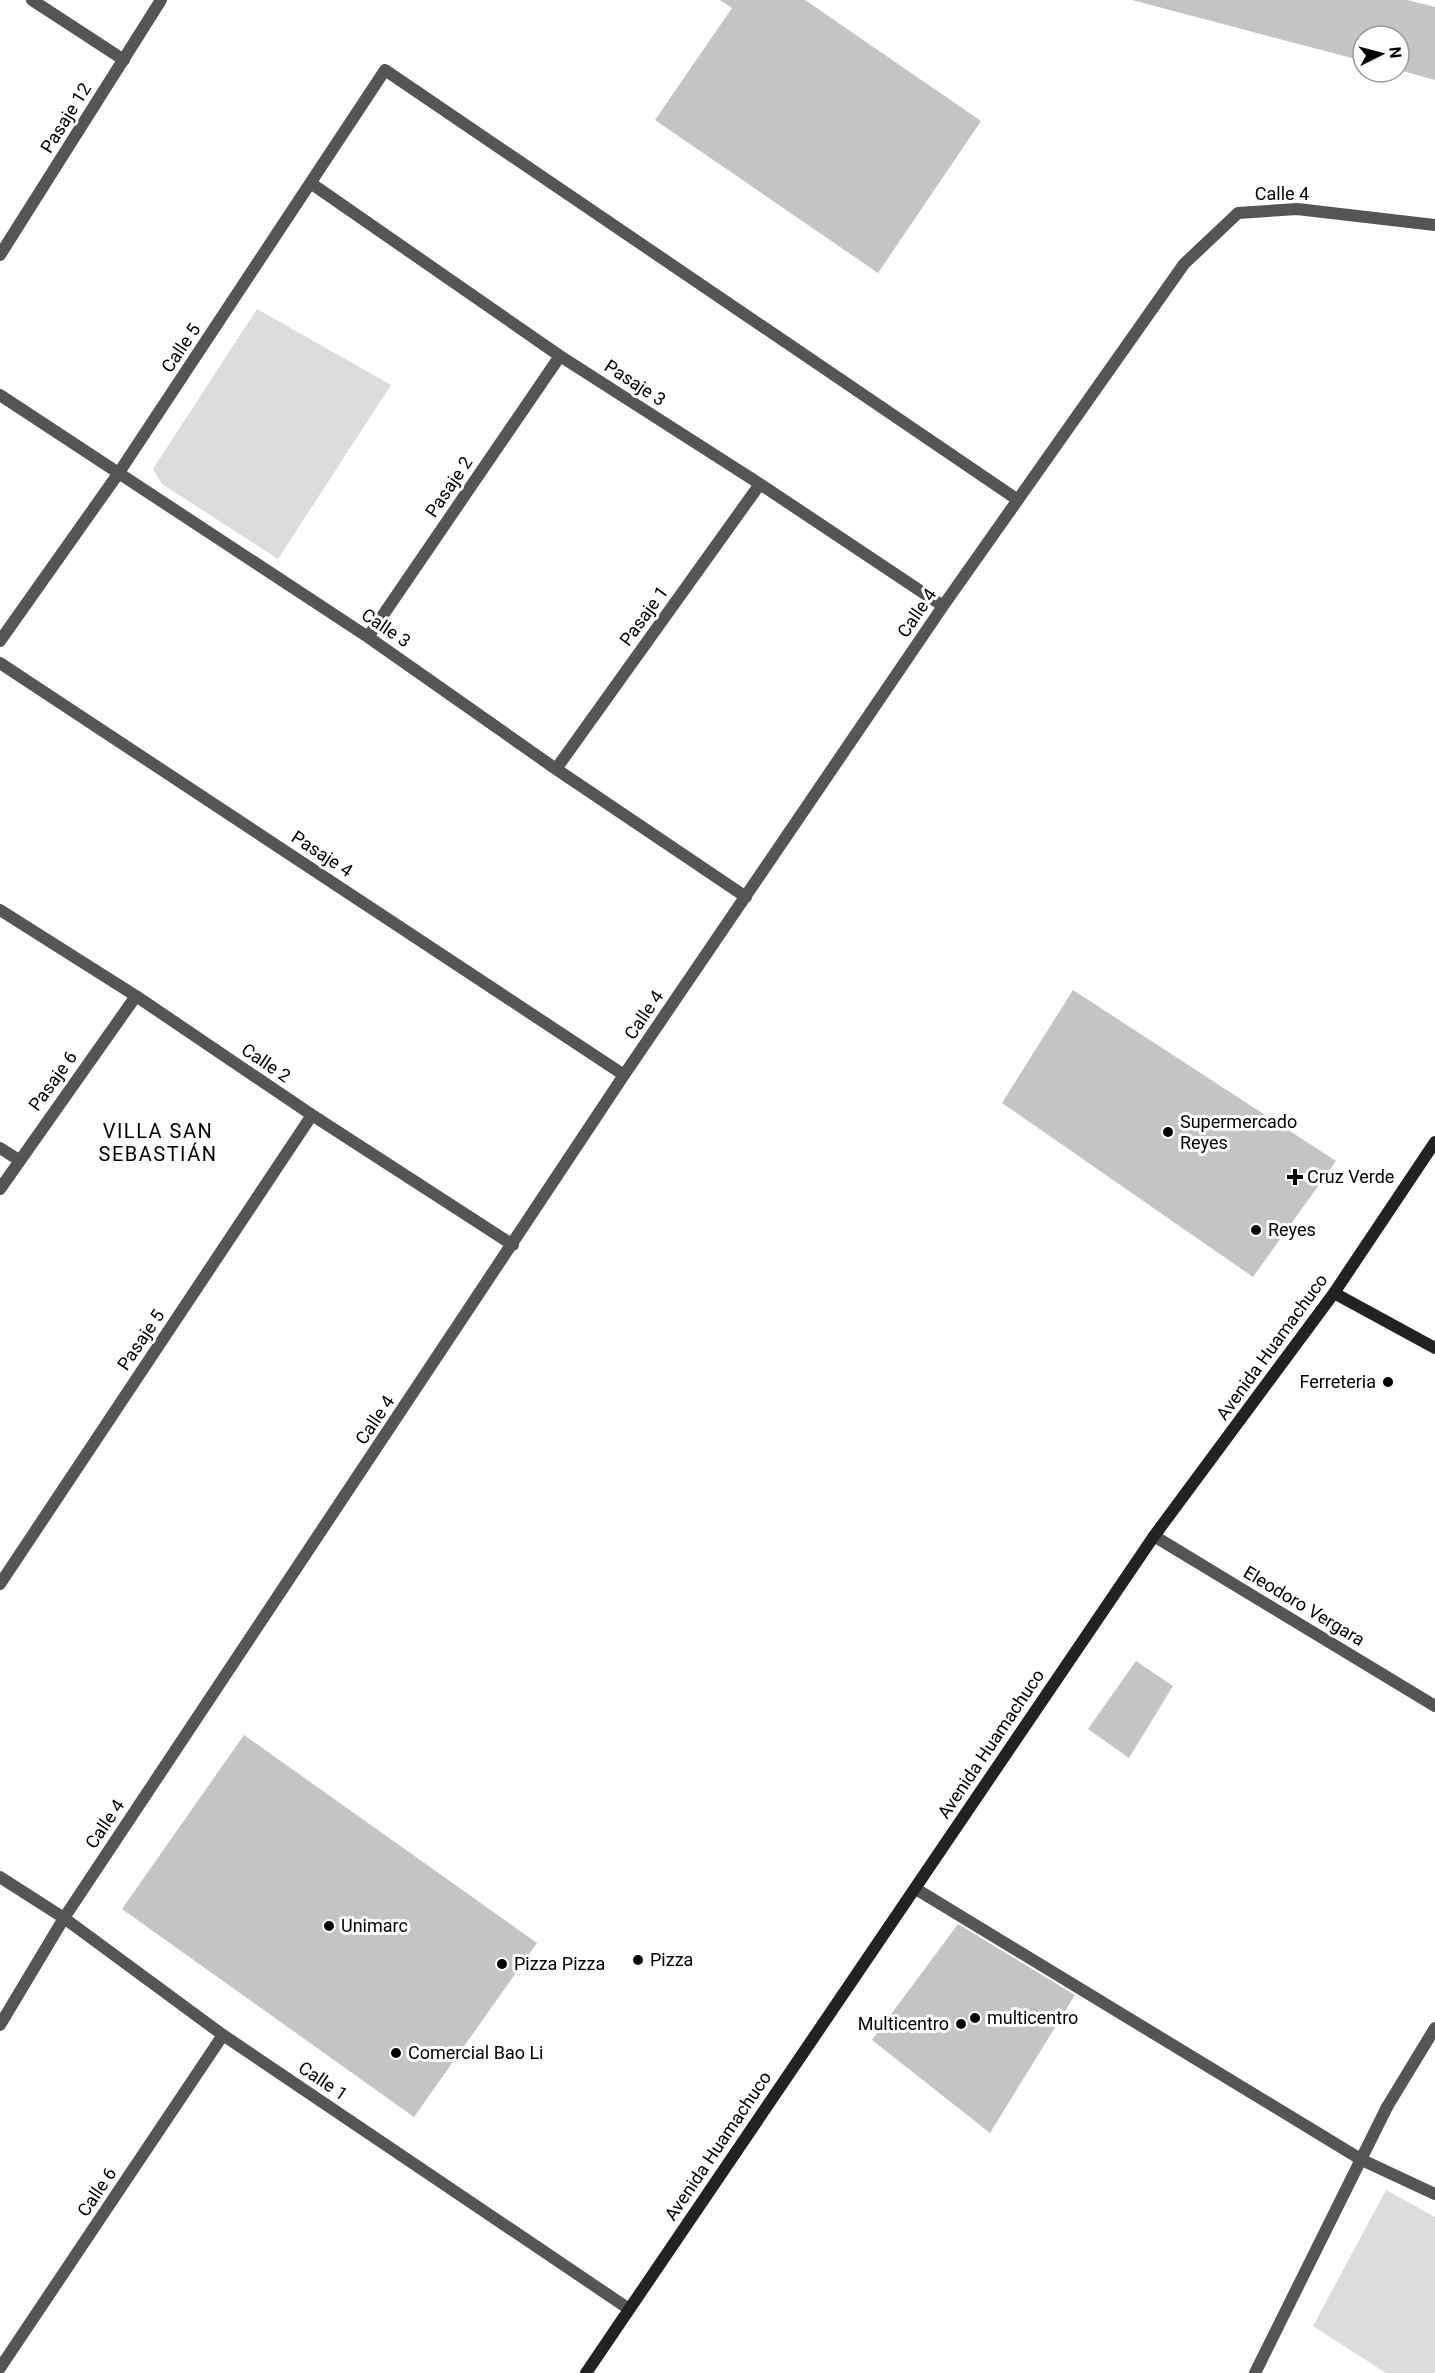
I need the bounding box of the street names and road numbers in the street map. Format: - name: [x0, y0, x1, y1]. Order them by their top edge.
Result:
- street label: Pasaje 12: [36, 79, 95, 157]
- street label: Calle 4: [1255, 183, 1309, 204]
- street label: Calle 5: [157, 319, 204, 376]
- street label: Pasaje 3: [601, 355, 670, 410]
- street label: Pasaje 2: [421, 452, 476, 521]
- street label: Pasaje 1: [615, 582, 672, 650]
- street label: Calle 4: [893, 584, 940, 641]
- street label: Calle 3: [358, 604, 415, 651]
- street label: Pasaje 4: [288, 826, 357, 881]
- street label: Calle 4: [620, 986, 667, 1043]
- street label: Calle 2: [238, 1039, 295, 1086]
- street label: Pasaje 6: [24, 1047, 81, 1115]
- street label: Avenida Huamachuco: [1212, 1270, 1332, 1424]
- street label: Pasaje 5: [113, 1305, 168, 1374]
- street label: Calle 4: [351, 1391, 398, 1448]
- street label: Eleodoro Vergara: [1240, 1561, 1369, 1650]
- street label: Avenida Huamachuco: [933, 1665, 1048, 1822]
- street label: Calle 4: [81, 1795, 128, 1852]
- street label: Calle 1: [295, 2057, 352, 2104]
- street label: Avenida Huamachuco: [660, 2067, 775, 2224]
- street label: Calle 6: [73, 2163, 120, 2220]

